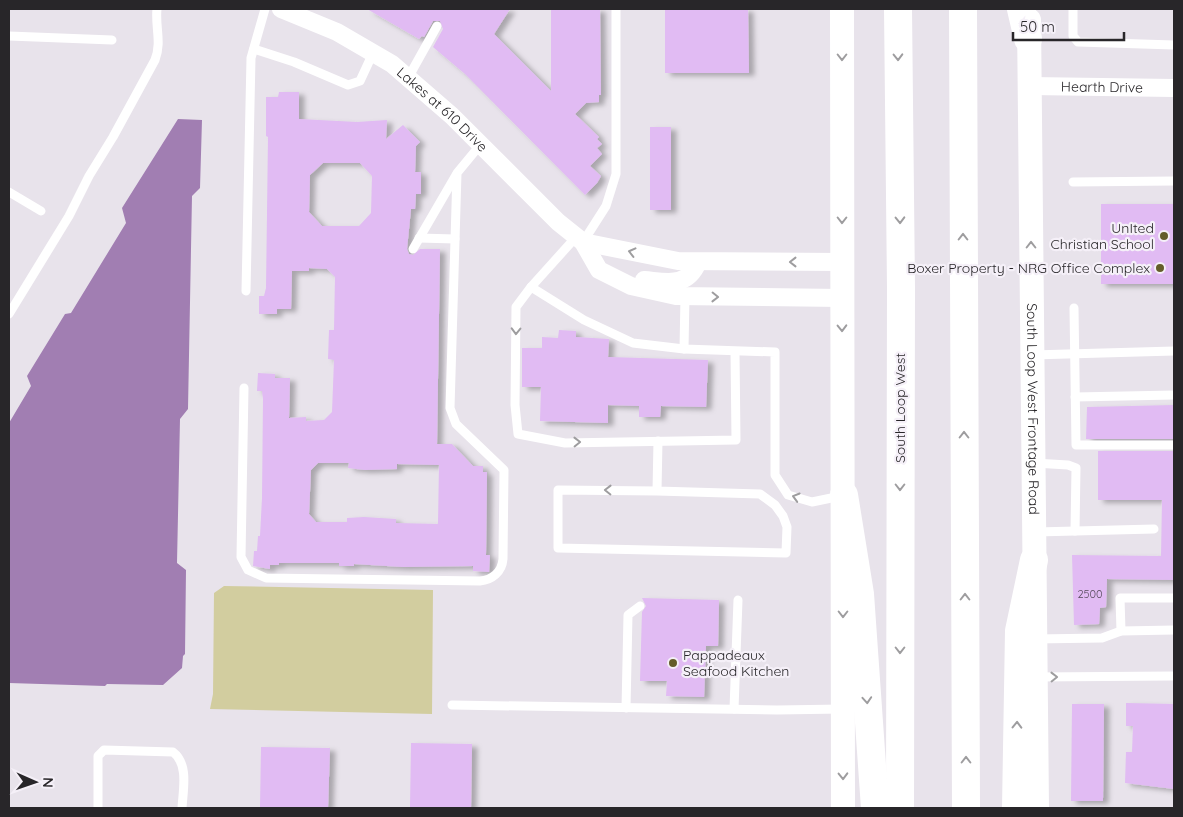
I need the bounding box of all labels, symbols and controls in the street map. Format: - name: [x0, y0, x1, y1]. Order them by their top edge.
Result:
- scale bar: [1013, 10, 1124, 42]
- text: 50 m: [1020, 17, 1055, 36]
- one-way arrow: [837, 54, 847, 62]
- one-way arrow: [893, 54, 903, 62]
- street label: Lakes at 610 Drive: [393, 63, 492, 156]
- street label: Hearth Drive: [1061, 77, 1143, 97]
- one-way arrow: [837, 216, 847, 224]
- one-way arrow: [895, 216, 905, 224]
- place label: UnIted Christian School: [1051, 219, 1154, 253]
- marker: UnIted Christian School: [1158, 230, 1170, 242]
- one-way arrow: [958, 233, 968, 240]
- one-way arrow: [1026, 241, 1036, 248]
- one-way arrow: [628, 248, 636, 258]
- one-way arrow: [789, 257, 796, 267]
- place label: Boxer Property - NRG Office Complex: [907, 259, 1150, 277]
- marker: Boxer Property - NRG Office Complex: [1154, 262, 1166, 274]
- one-way arrow: [712, 292, 720, 302]
- street label: South Loop West Frontage Road: [1023, 303, 1043, 515]
- one-way arrow: [837, 324, 847, 332]
- one-way arrow: [511, 327, 521, 335]
- street label: South Loop West: [891, 353, 909, 463]
- one-way arrow: [959, 430, 969, 438]
- one-way arrow: [574, 437, 581, 447]
- one-way arrow: [895, 484, 905, 492]
- one-way arrow: [604, 485, 612, 495]
- one-way arrow: [793, 493, 801, 503]
- house number: 2500: [1077, 587, 1103, 601]
- one-way arrow: [960, 593, 970, 600]
- one-way arrow: [838, 610, 848, 618]
- place label: Pappadeaux Seafood Kitchen: [683, 646, 789, 680]
- one-way arrow: [895, 646, 905, 654]
- marker: Pappadeaux Seafood Kitchen: [667, 657, 679, 669]
- one-way arrow: [1051, 671, 1059, 682]
- one-way arrow: [862, 696, 873, 704]
- one-way arrow: [1012, 720, 1023, 728]
- one-way arrow: [961, 755, 971, 763]
- north arrow: [10, 757, 60, 807]
- one-way arrow: [838, 773, 848, 781]
- text: N: [39, 777, 57, 788]

